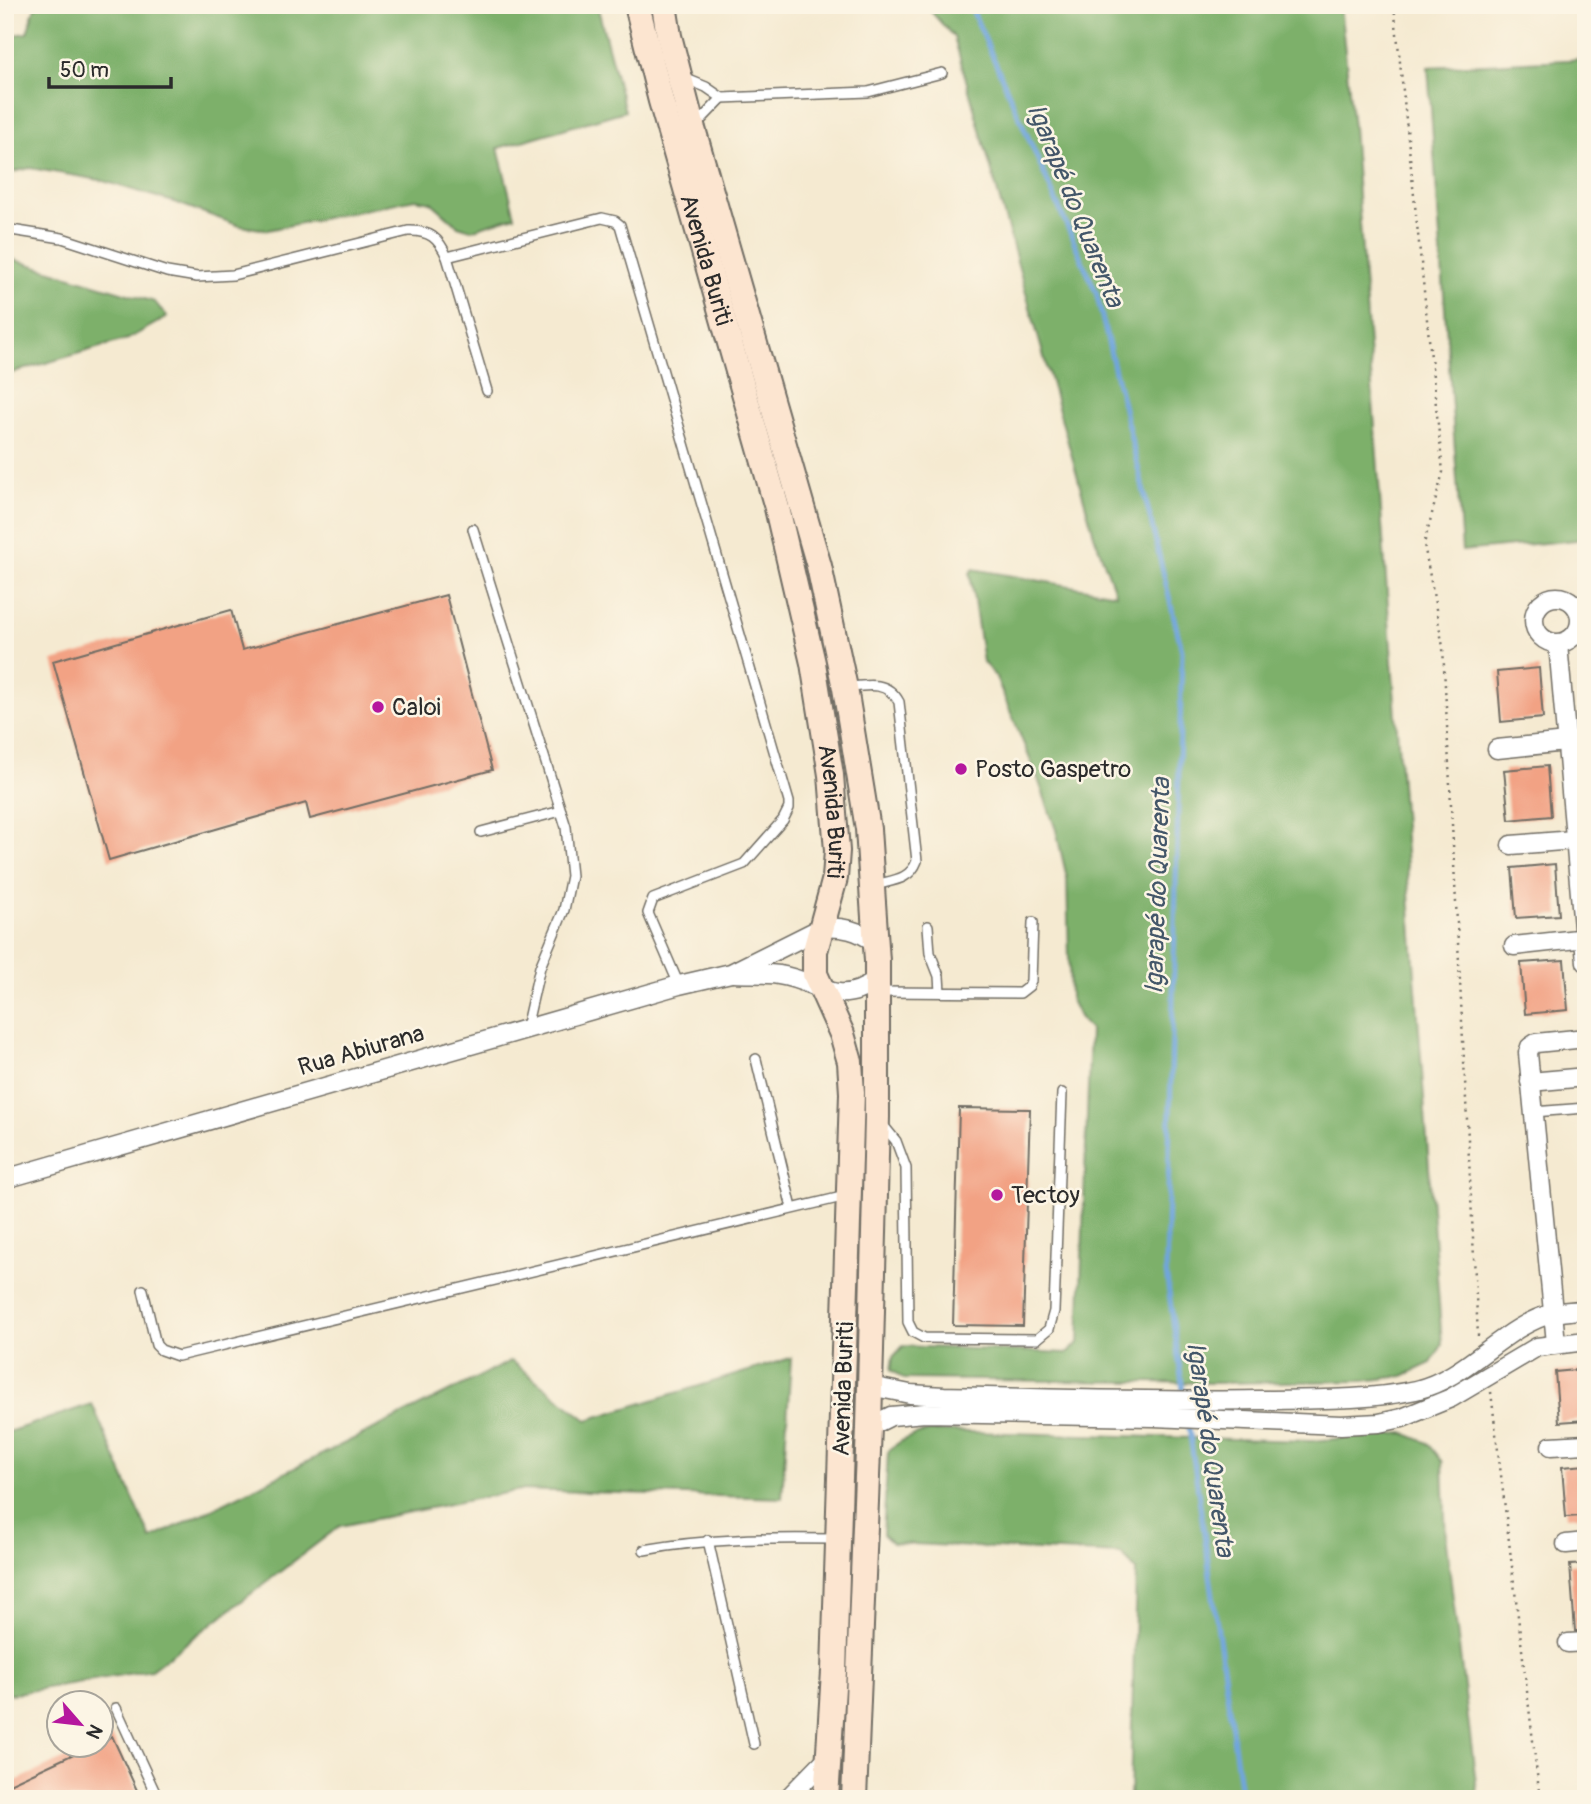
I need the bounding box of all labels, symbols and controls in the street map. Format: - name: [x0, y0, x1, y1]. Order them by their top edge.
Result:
- scale bar: [49, 46, 172, 90]
- text: 50 m: [60, 57, 109, 84]
- water label: Igarapé do Quarenta: [1020, 99, 1131, 314]
- street label: Avenida Buriti: [673, 191, 738, 329]
- place label: Caloi: [392, 693, 441, 722]
- marker: Caloi: [370, 699, 386, 715]
- street label: Avenida Buriti: [811, 742, 851, 879]
- place label: Posto Gaspetro: [975, 755, 1131, 784]
- marker: Posto Gaspetro: [953, 761, 969, 777]
- water label: Igarapé do Quarenta: [1138, 775, 1178, 995]
- street label: Rua Abiurana: [295, 1019, 428, 1082]
- place label: Tectoy: [1011, 1181, 1080, 1210]
- marker: Tectoy: [989, 1187, 1005, 1203]
- street label: Avenida Buriti: [827, 1321, 860, 1457]
- water label: Igarapé do Quarenta: [1179, 1340, 1241, 1560]
- north arrow: [46, 1688, 116, 1758]
- text: N: [80, 1720, 108, 1743]

